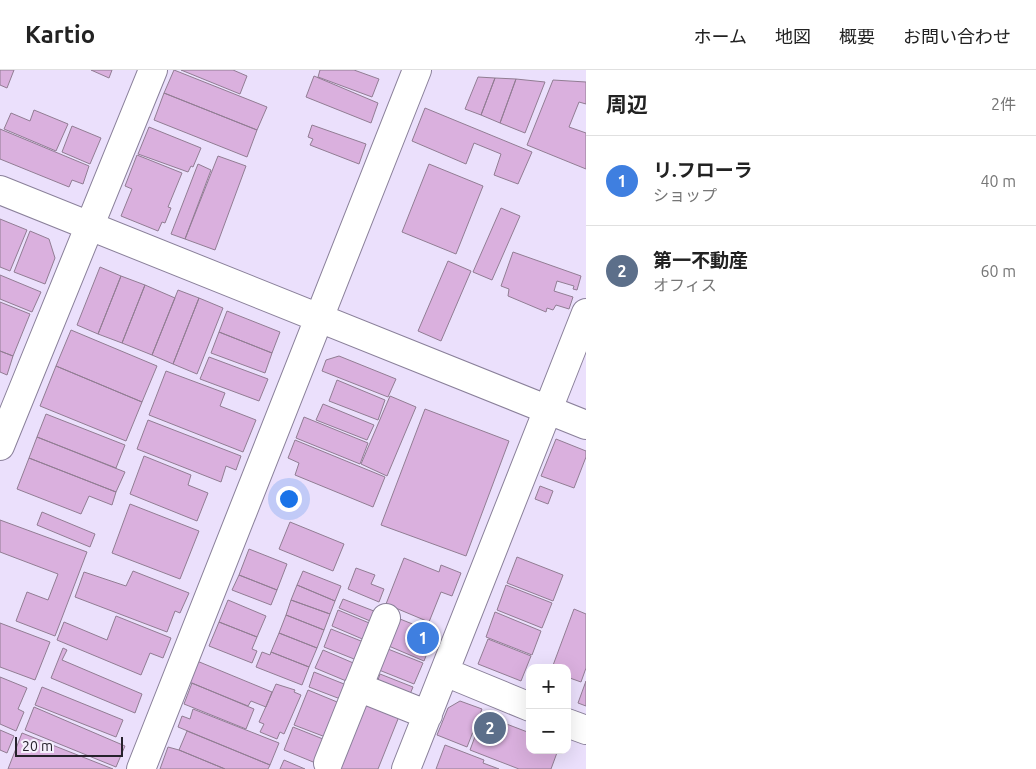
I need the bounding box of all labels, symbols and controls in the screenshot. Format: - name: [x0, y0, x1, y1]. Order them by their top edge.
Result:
- text: Kartio: [25, 21, 95, 48]
- text: ホーム: [694, 26, 747, 46]
- text: 地図: [775, 26, 811, 46]
- text: 概要: [839, 26, 875, 46]
- text: お問い合わせ: [903, 26, 1011, 46]
- text: 周辺: [606, 92, 648, 116]
- text: 2件: [991, 95, 1016, 113]
- text: リ.フローラ: [653, 159, 753, 181]
- text: 1: [617, 172, 627, 190]
- text: 40 m: [980, 172, 1016, 190]
- text: ショップ: [653, 186, 717, 204]
- text: 第一不動産: [653, 249, 748, 271]
- text: 2: [617, 262, 627, 280]
- text: 60 m: [980, 262, 1016, 280]
- text: オフィス: [653, 276, 717, 294]
- your location: [276, 486, 302, 512]
- pin: 1: [407, 619, 439, 657]
- map controls: [526, 664, 571, 754]
- button: +: [526, 664, 571, 709]
- pin: 2: [474, 709, 506, 747]
- button: −: [526, 709, 571, 754]
- scale bar: [15, 734, 122, 757]
- text: 20 m: [22, 738, 53, 754]

